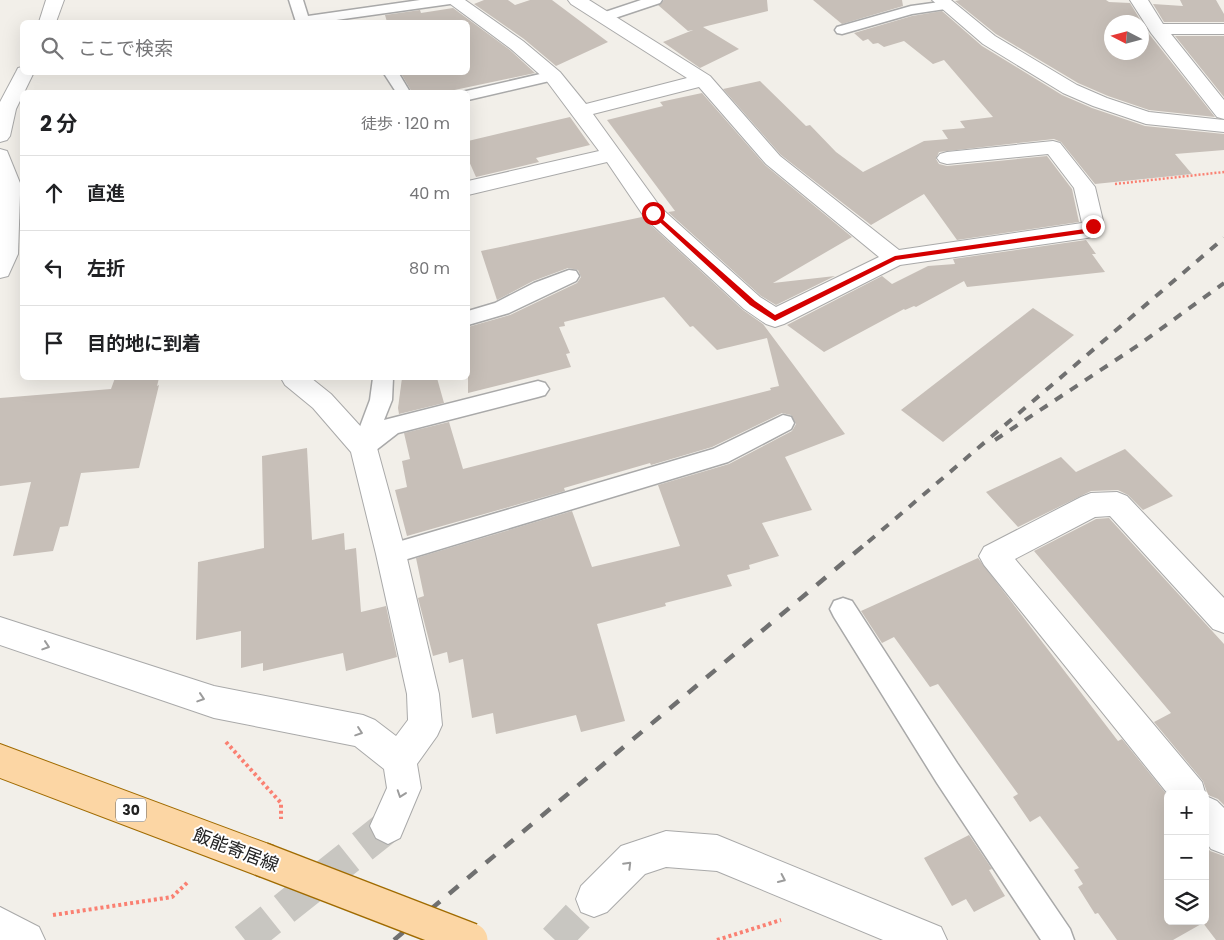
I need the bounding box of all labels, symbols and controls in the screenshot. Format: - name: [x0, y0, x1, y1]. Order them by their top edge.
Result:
- north arrow: [1104, 15, 1149, 60]
- search box: [20, 20, 470, 75]
- icon: search: [38, 34, 66, 62]
- text: ここで検索: [78, 35, 173, 62]
- text: 2 分: [40, 109, 77, 138]
- text: 徒歩 · 120 m: [361, 112, 450, 135]
- icon: ahead: [40, 179, 68, 207]
- text: 直進: [87, 180, 125, 207]
- text: 40 m: [409, 182, 450, 205]
- route start: [642, 202, 665, 225]
- route end: [1082, 215, 1105, 238]
- icon: left: [40, 254, 68, 282]
- text: 左折: [87, 255, 125, 282]
- text: 80 m: [409, 257, 450, 280]
- icon: arrive: [40, 329, 68, 357]
- text: 目的地に到着: [87, 330, 201, 357]
- one-way arrow: [42, 641, 50, 651]
- one-way arrow: [196, 692, 204, 702]
- one-way arrow: [354, 726, 363, 736]
- one-way arrow: [397, 789, 407, 798]
- map controls: [1164, 790, 1209, 925]
- button: +: [1164, 790, 1209, 835]
- road number: 30: [116, 798, 146, 822]
- street label: 飯能寄居線: [190, 822, 283, 877]
- button: −: [1164, 835, 1209, 880]
- one-way arrow: [623, 861, 632, 870]
- one-way arrow: [777, 873, 786, 883]
- button: layers: [1164, 880, 1209, 925]

